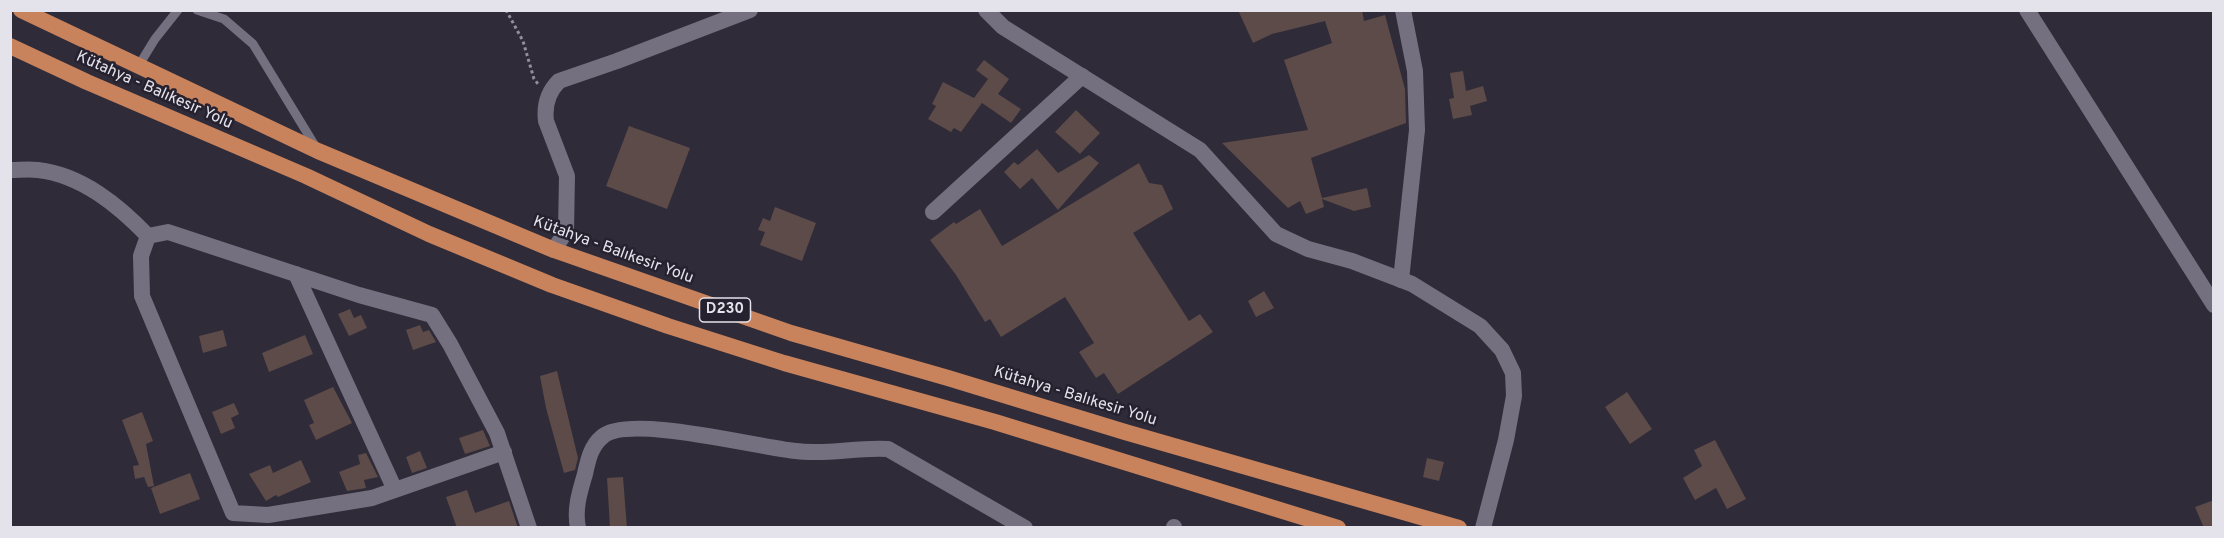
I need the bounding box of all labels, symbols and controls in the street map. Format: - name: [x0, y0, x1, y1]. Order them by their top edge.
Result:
- street label: Kütahya - Balıkesir Yolu: [73, 48, 235, 134]
- street label: Kütahya - Balıkesir Yolu: [530, 213, 696, 289]
- road number: D230: [700, 298, 750, 322]
- street label: Kütahya - Balıkesir Yolu: [991, 363, 1159, 431]

